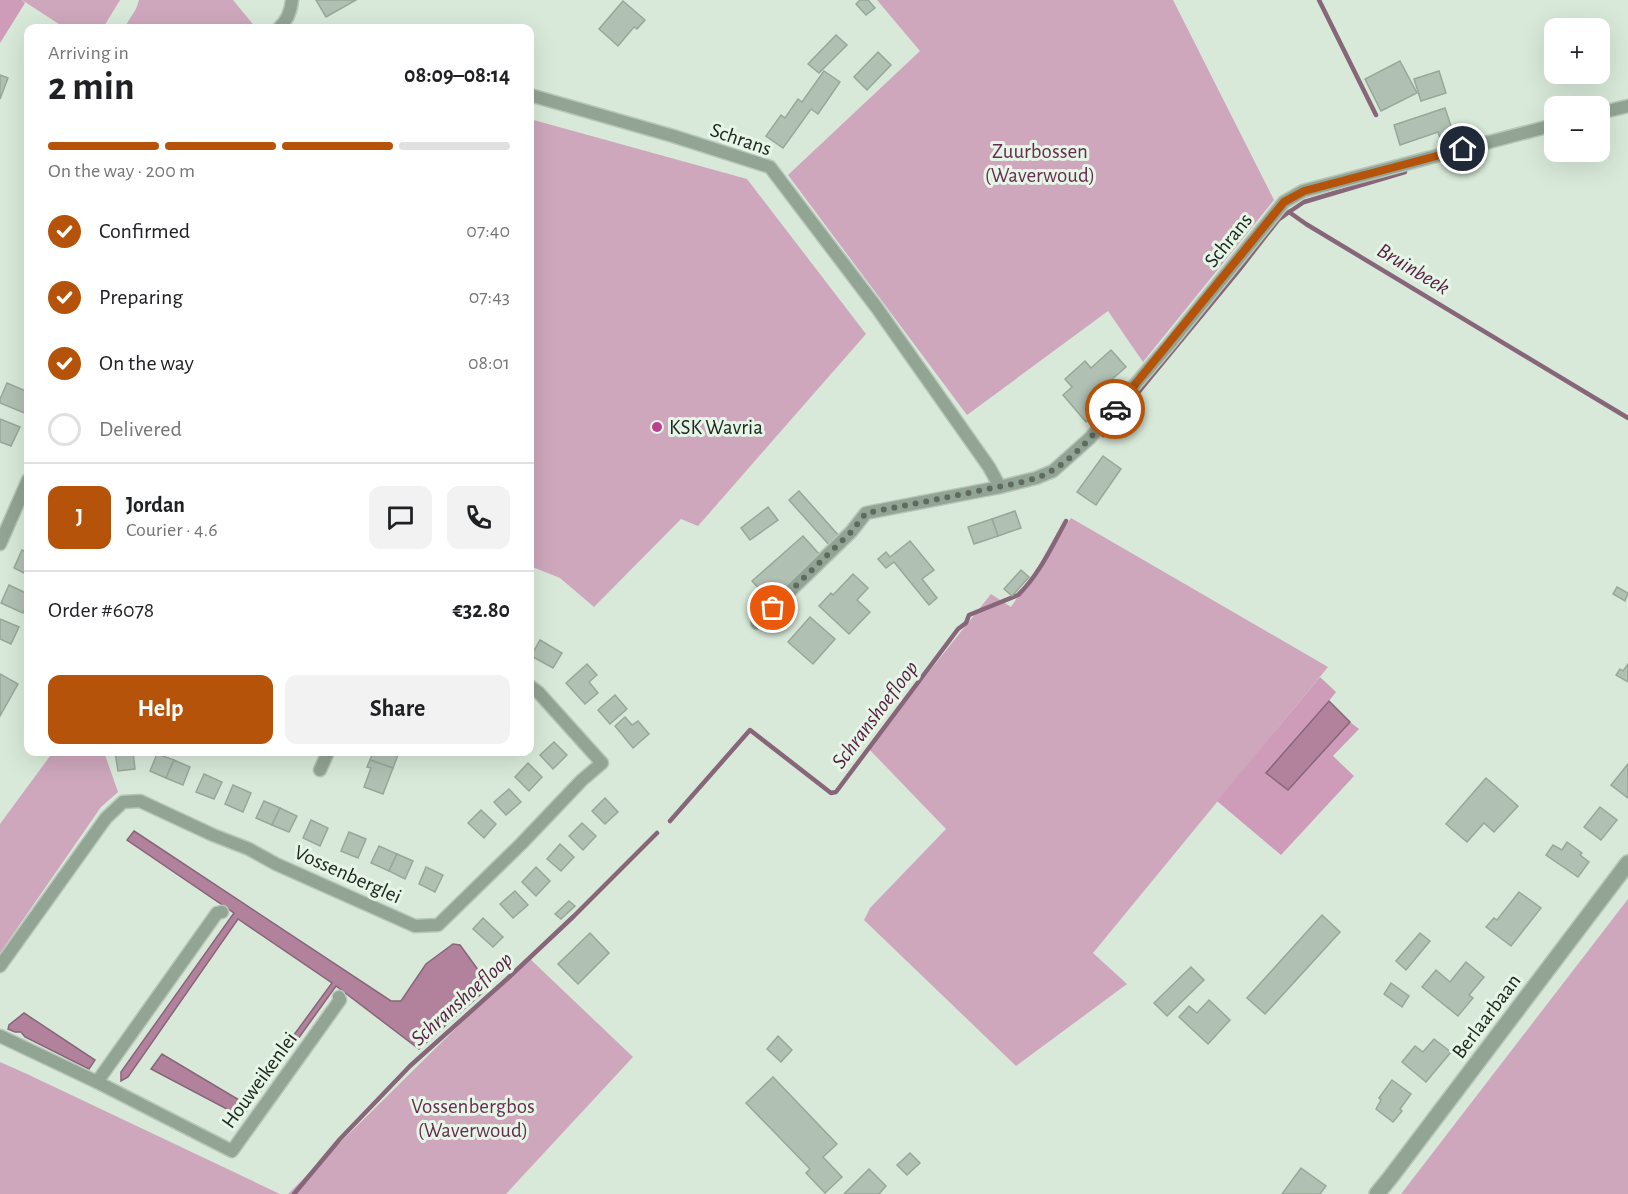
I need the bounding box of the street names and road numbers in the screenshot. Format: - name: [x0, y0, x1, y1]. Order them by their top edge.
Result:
- street label: Schrans: [708, 119, 774, 160]
- street label: Schrans: [1200, 209, 1256, 271]
- street label: Vossenberglei: [291, 842, 404, 907]
- street label: Berlaarbaan: [1448, 970, 1525, 1062]
- street label: Houweikenlei: [218, 1028, 301, 1132]

